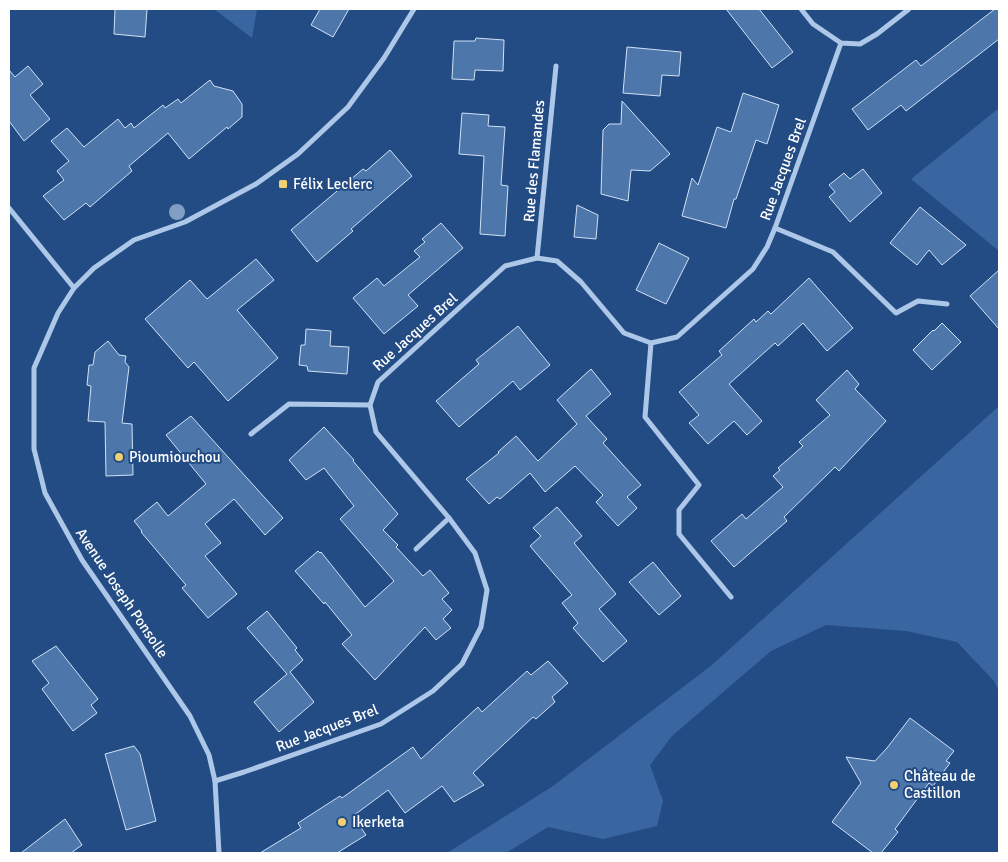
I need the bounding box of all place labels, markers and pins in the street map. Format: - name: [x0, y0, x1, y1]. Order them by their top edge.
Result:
- place label: Félix Leclerc: [293, 175, 373, 193]
- marker: Félix Leclerc: [277, 178, 289, 190]
- place label: Pioumiouchou: [129, 448, 221, 466]
- marker: Pioumiouchou: [113, 451, 125, 463]
- place label: Château de Castillon: [904, 767, 976, 802]
- marker: Château de Castillon: [888, 779, 900, 791]
- place label: Ikerketa: [352, 813, 404, 831]
- marker: Ikerketa: [336, 816, 348, 828]

